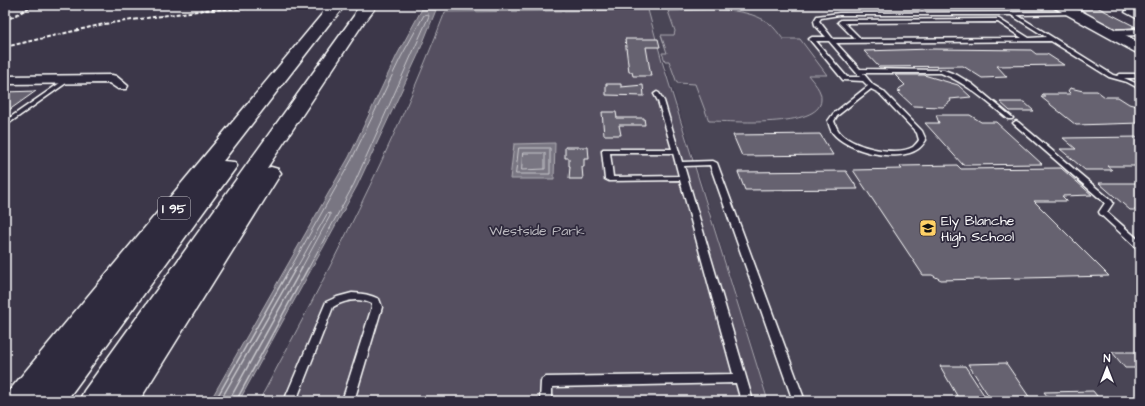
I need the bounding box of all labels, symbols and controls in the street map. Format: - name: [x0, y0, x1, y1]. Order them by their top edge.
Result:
- road number: I 95: [158, 197, 190, 219]
- place label: Ely Blanche High School: [941, 211, 1015, 247]
- school or university icon: Ely Blanche High School: [918, 218, 938, 238]
- park label: Westside Park: [489, 221, 585, 241]
- north arrow: [1087, 348, 1127, 388]
- text: N: [1104, 351, 1111, 366]

